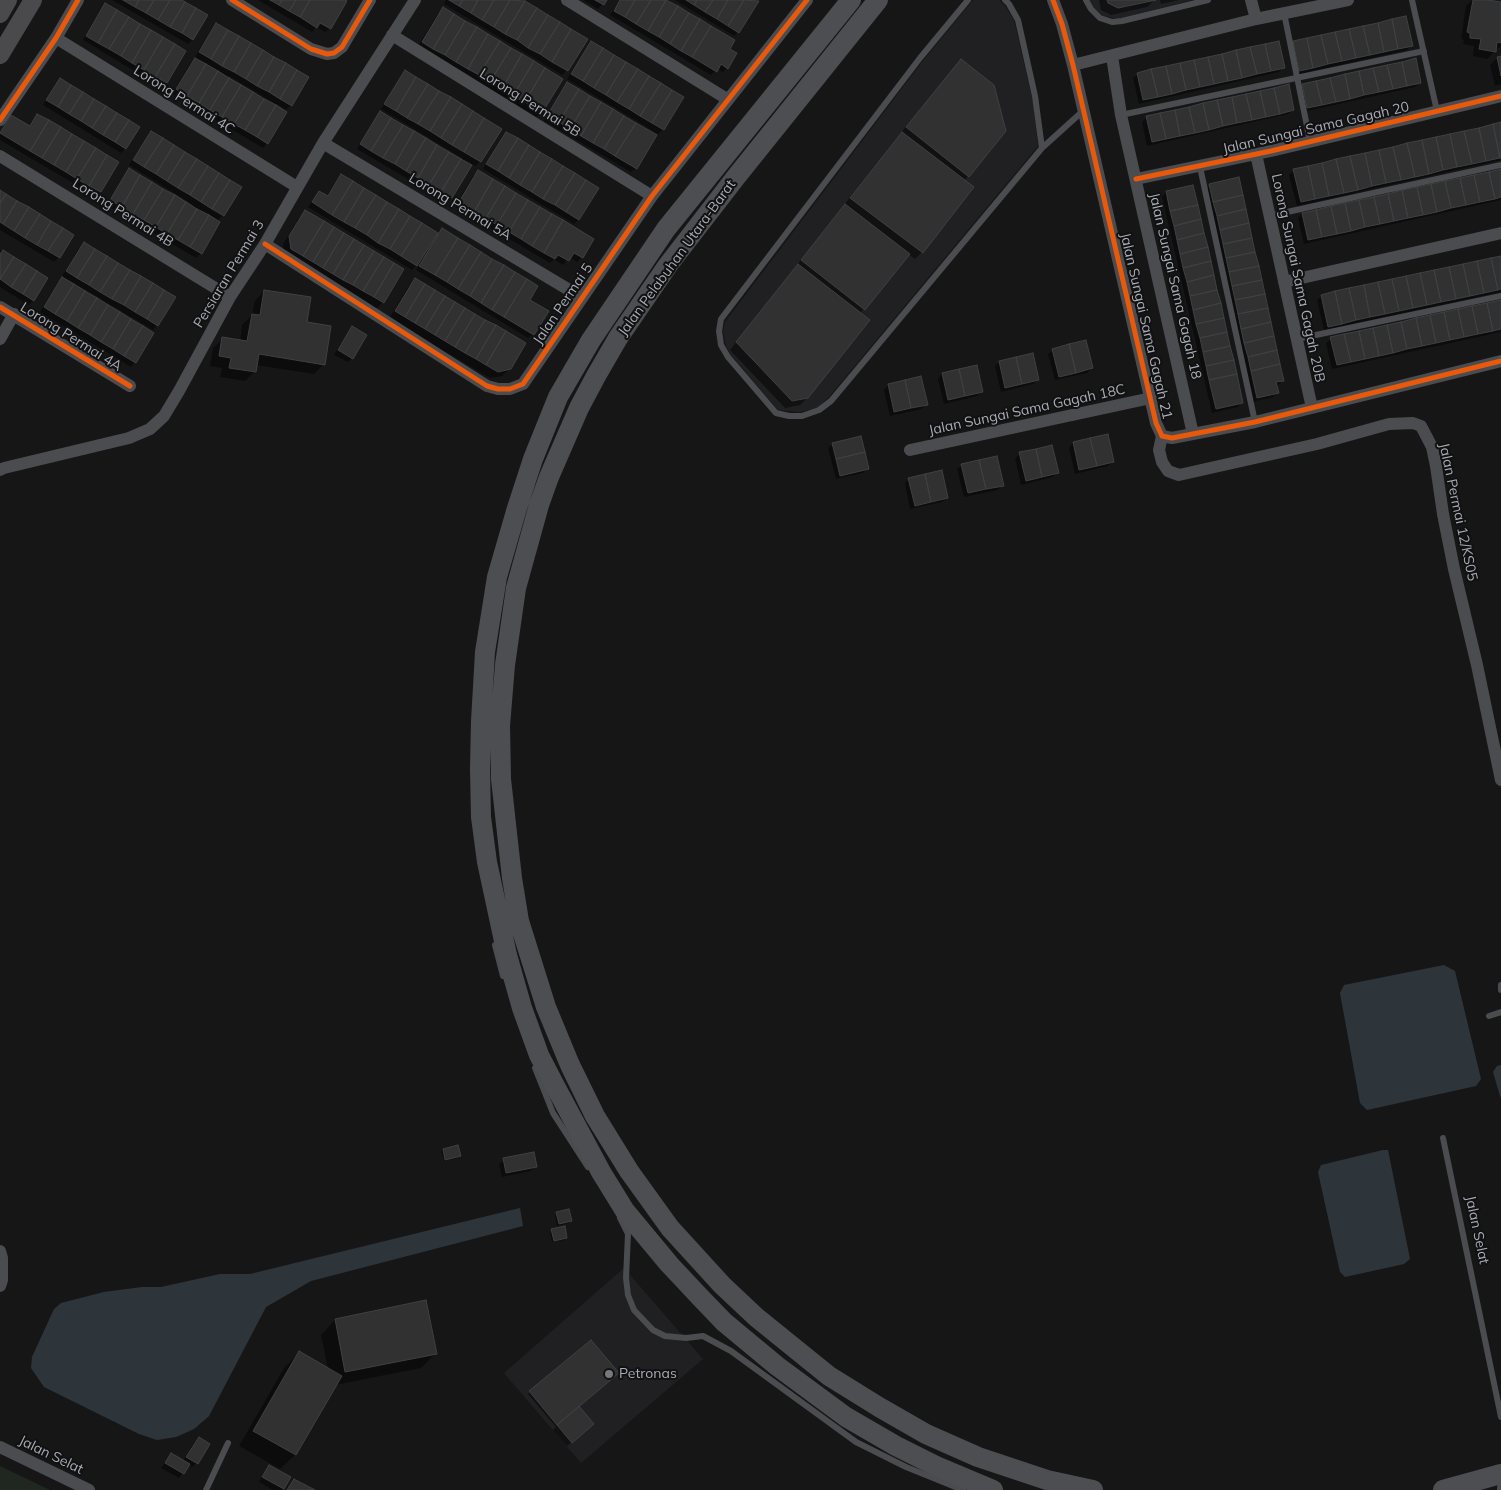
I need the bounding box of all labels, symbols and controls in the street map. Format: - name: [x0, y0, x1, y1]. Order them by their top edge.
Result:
- street label: Lorong Permai 4C: [130, 62, 238, 138]
- street label: Lorong Permai 5B: [476, 65, 584, 141]
- street label: Jalan Sungai Sama Gagah 20: [1221, 98, 1411, 158]
- street label: Lorong Permai 5A: [406, 170, 514, 244]
- street label: Lorong Sungai Sama Gagah 20B: [1268, 172, 1328, 384]
- street label: Lorong Permai 4B: [69, 175, 177, 251]
- street label: Jalan Pelabuhan Utara-Barat: [615, 177, 739, 339]
- street label: Jalan Sungai Sama Gagah 18: [1145, 191, 1205, 381]
- street label: Persiaran Permai 3: [190, 217, 268, 331]
- street label: Jalan Sungai Sama Gagah 21: [1116, 231, 1176, 421]
- street label: Jalan Permai 5: [530, 260, 596, 348]
- street label: Lorong Permai 4A: [17, 299, 125, 375]
- street label: Jalan Sungai Sama Gagah 18C: [927, 381, 1127, 439]
- street label: Jalan Permai 12/KS05: [1435, 441, 1481, 583]
- street label: Jalan Selat: [1462, 1194, 1492, 1266]
- place label: Petronas: [619, 1366, 677, 1382]
- marker: Petronas: [603, 1368, 615, 1380]
- street label: Jalan Selat: [16, 1432, 86, 1478]

